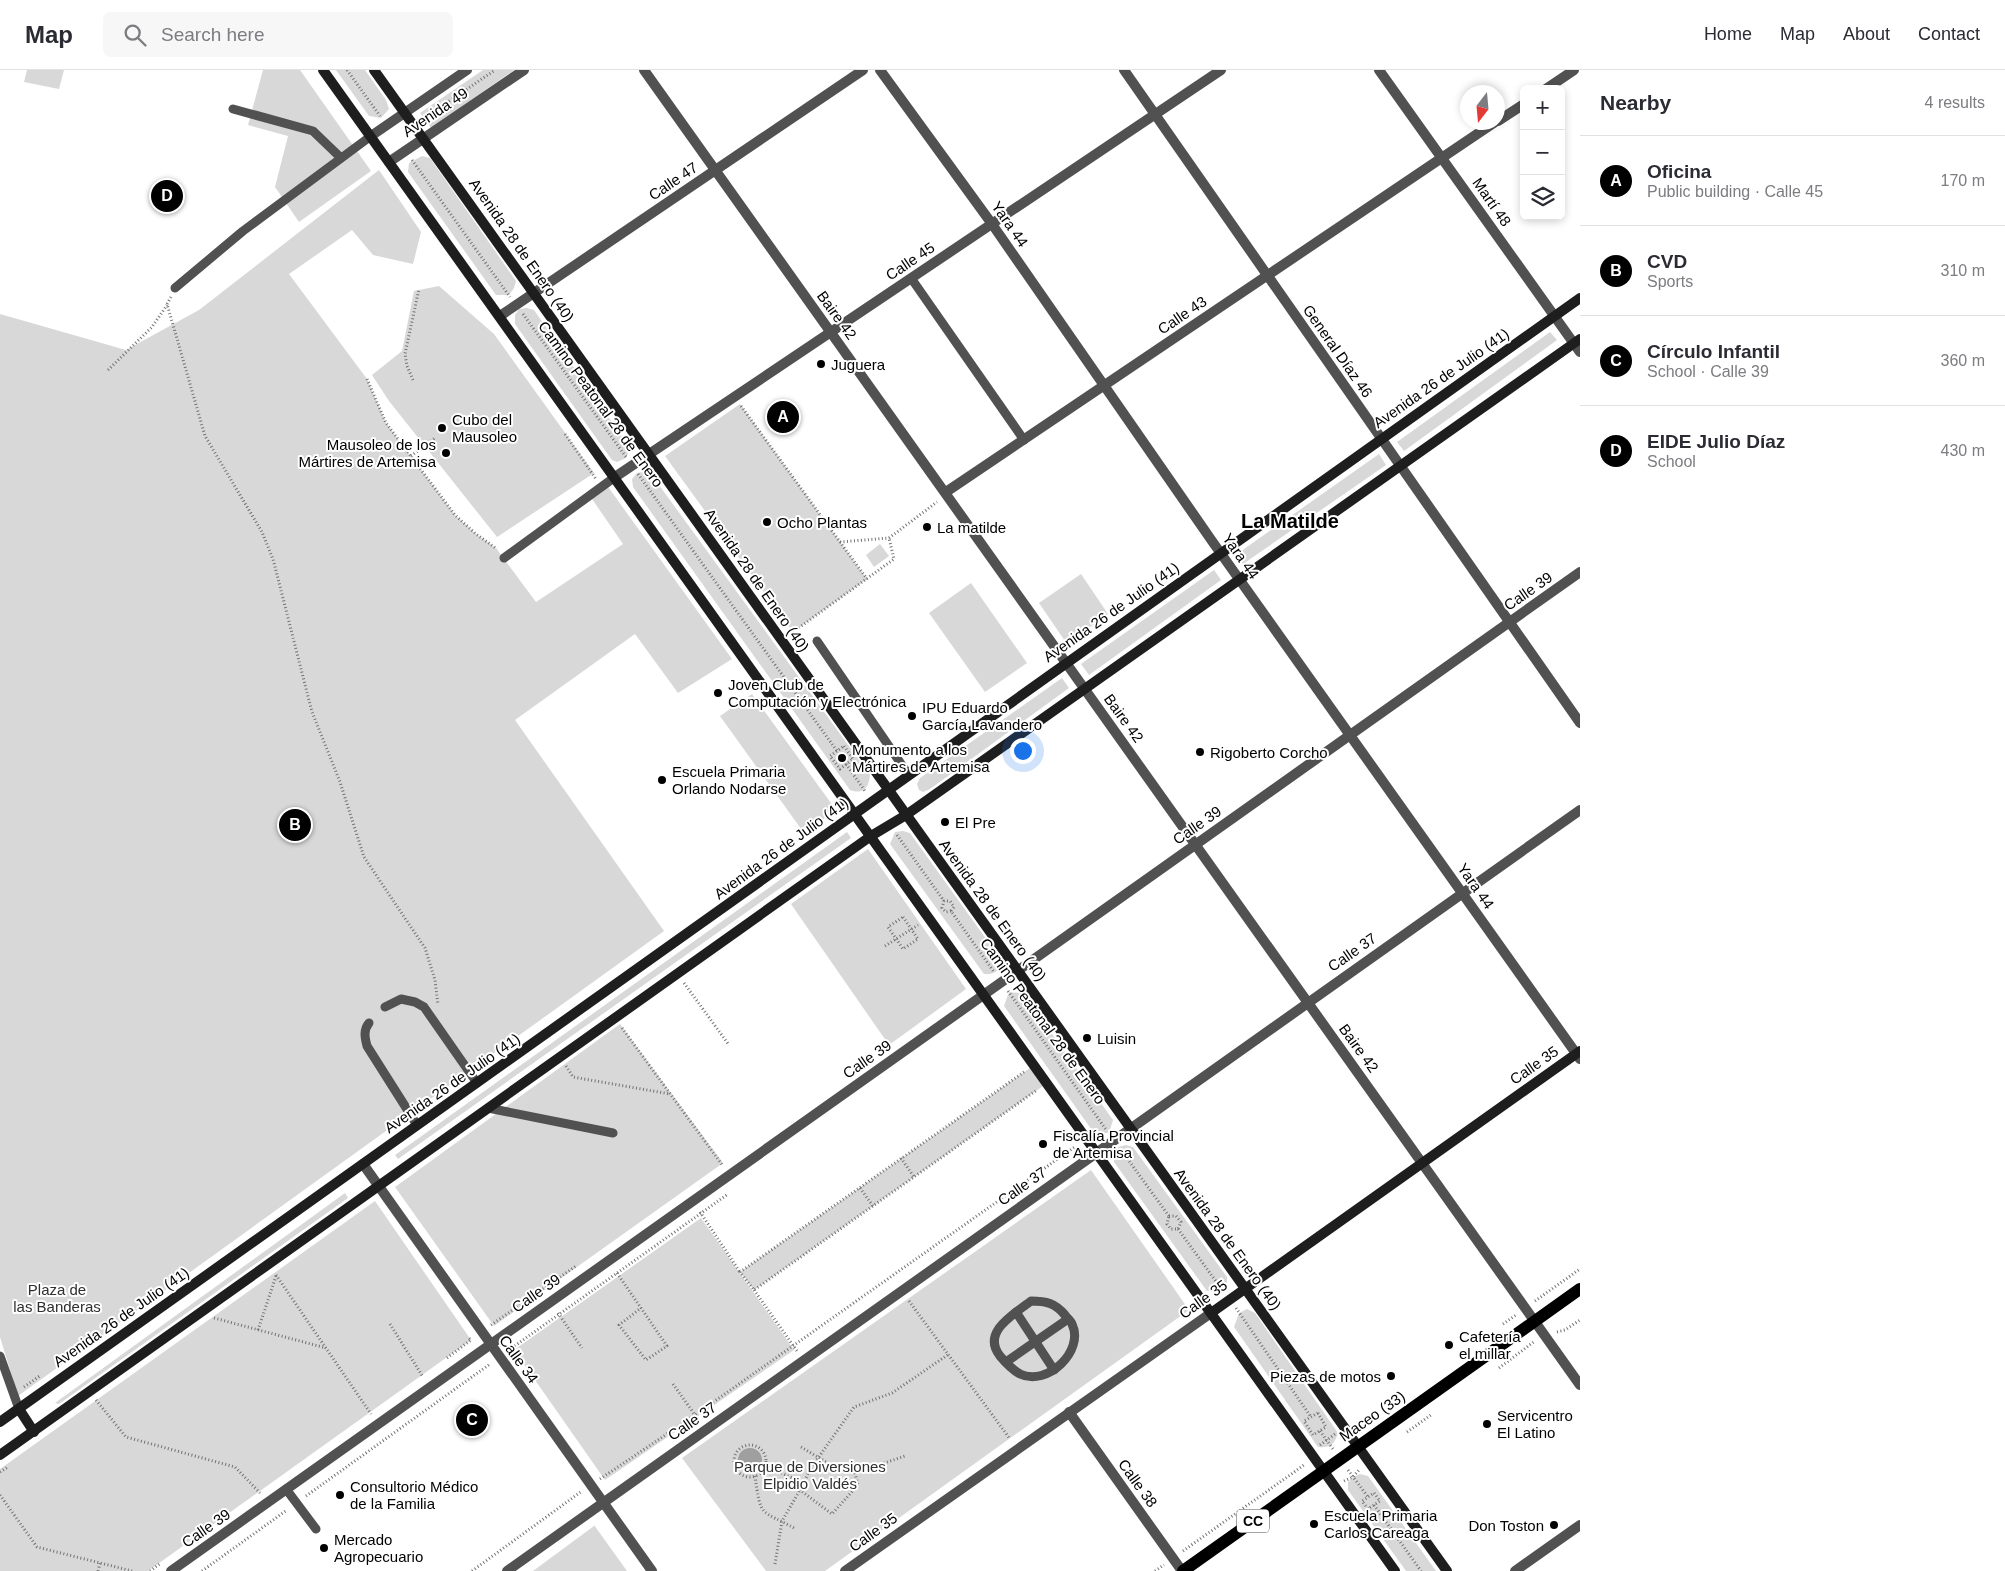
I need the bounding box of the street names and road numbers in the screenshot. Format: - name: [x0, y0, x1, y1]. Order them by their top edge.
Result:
- street label: Avenida 49: [399, 84, 471, 140]
- street label: Calle 47: [645, 159, 701, 203]
- street label: Avenida 28 de Enero (40): [466, 175, 578, 325]
- street label: Martí 48: [1469, 175, 1515, 229]
- street label: Yara 44: [988, 198, 1032, 250]
- street label: Calle 45: [882, 239, 938, 283]
- street label: Baire 42: [814, 287, 860, 343]
- street label: Calle 43: [1154, 293, 1210, 337]
- street label: General Díaz 46: [1300, 301, 1376, 401]
- street label: Camino Peatonal 28 de Enero: [535, 318, 667, 490]
- street label: Avenida 26 de Julio (41): [1370, 325, 1512, 431]
- street label: Avenida 28 de Enero (40): [701, 505, 813, 655]
- street label: Yara 44: [1219, 530, 1263, 582]
- street label: Avenida 26 de Julio (41): [1040, 559, 1182, 665]
- street label: Calle 39: [1501, 568, 1555, 614]
- street label: Baire 42: [1101, 690, 1147, 746]
- street label: Avenida 26 de Julio (41): [711, 794, 851, 902]
- street label: Calle 39: [1170, 802, 1224, 848]
- street label: Avenida 28 de Enero (40): [936, 836, 1050, 984]
- street label: Yara 44: [1454, 860, 1498, 912]
- street label: Calle 37: [1325, 929, 1379, 975]
- street label: Camino Peatonal 28 de Enero: [977, 935, 1109, 1107]
- street label: Baire 42: [1336, 1020, 1382, 1076]
- street label: Avenida 26 de Julio (41): [381, 1030, 523, 1136]
- street label: Calle 39: [840, 1036, 894, 1082]
- street label: Calle 35: [1507, 1042, 1561, 1088]
- street label: Calle 37: [995, 1163, 1049, 1209]
- street label: Avenida 28 de Enero (40): [1171, 1165, 1285, 1313]
- street label: Avenida 26 de Julio (41): [50, 1264, 192, 1370]
- street label: Calle 39: [509, 1270, 563, 1316]
- street label: Calle 35: [1176, 1276, 1230, 1322]
- street label: Calle 34: [496, 1332, 542, 1386]
- street label: Maceo (33): [1336, 1387, 1408, 1445]
- street label: Calle 37: [665, 1398, 719, 1444]
- street label: Calle 38: [1115, 1456, 1161, 1510]
- street label: Calle 39: [179, 1505, 233, 1551]
- street label: Calle 35: [846, 1509, 900, 1555]
- road number: CC: [1237, 1510, 1269, 1532]

